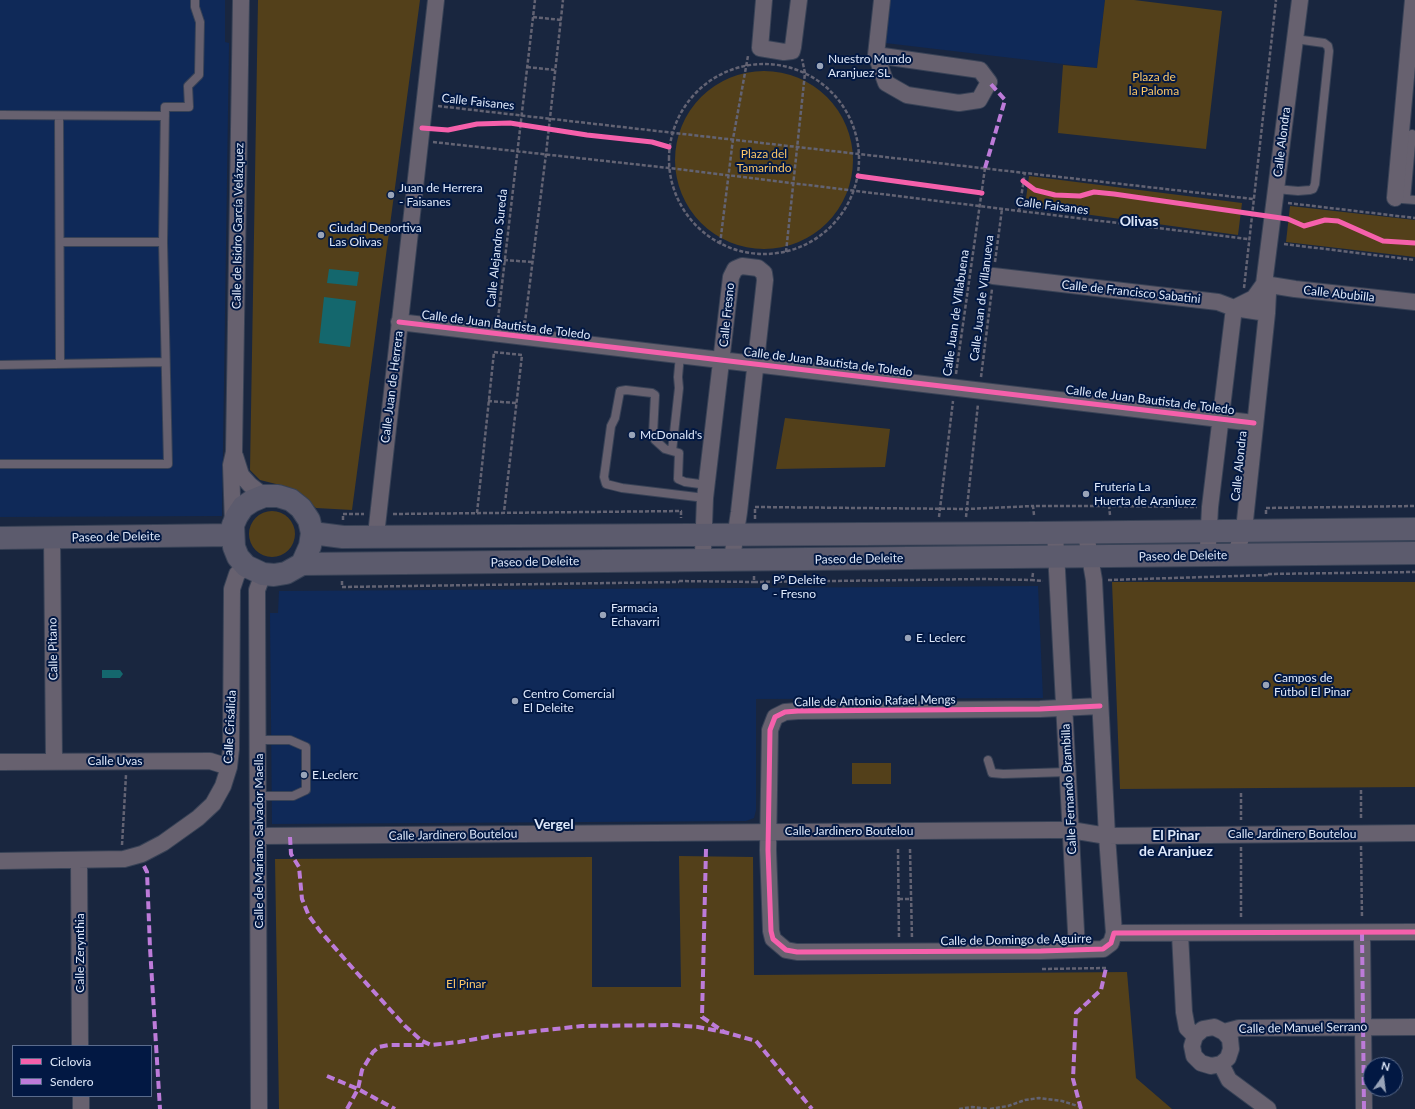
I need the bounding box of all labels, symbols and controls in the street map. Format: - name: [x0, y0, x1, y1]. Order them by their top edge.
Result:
- place label: Nuestro Mundo Aranjuez SL: [828, 52, 912, 80]
- marker: Nuestro Mundo Aranjuez SL: [815, 61, 825, 71]
- park label: Plaza de la Paloma: [1129, 70, 1179, 98]
- street label: Calle Faisanes: [441, 91, 515, 113]
- street label: Calle Alondra: [1271, 106, 1293, 178]
- street label: Calle de Isidro García Velázquez: [229, 143, 247, 309]
- park label: Plaza del Tamarindo: [737, 147, 791, 175]
- place label: Juan de Herrera - Faisanes: [399, 181, 483, 209]
- street label: Calle Alejandro Sureda: [484, 188, 510, 308]
- marker: Juan de Herrera - Faisanes: [386, 190, 396, 200]
- street label: Calle Faisanes: [1015, 194, 1089, 218]
- district label: Olivas: [1120, 213, 1158, 229]
- place label: Ciudad Deportiva Las Olivas: [329, 221, 422, 249]
- marker: Ciudad Deportiva Las Olivas: [316, 230, 326, 240]
- street label: Calle Juan de Villanueva: [967, 234, 997, 362]
- street label: Calle Juan de Villabuena: [940, 249, 972, 377]
- street label: Calle de Francisco Sabatini: [1061, 278, 1201, 306]
- street label: Calle Fresno: [716, 282, 738, 348]
- street label: Calle Abubilla: [1303, 283, 1375, 305]
- street label: Calle de Juan Bautista de Toledo: [421, 307, 591, 343]
- street label: Calle Juan de Herrera: [378, 330, 406, 444]
- street label: Calle de Juan Bautista de Toledo: [743, 344, 913, 380]
- street label: Calle de Juan Bautista de Toledo: [1065, 382, 1235, 418]
- place label: McDonald's: [640, 428, 702, 442]
- marker: McDonald's: [627, 430, 637, 440]
- street label: Calle Alondra: [1228, 430, 1250, 502]
- place label: Frutería La Huerta de Aranjuez: [1094, 480, 1196, 508]
- marker: Frutería La Huerta de Aranjuez: [1081, 489, 1091, 499]
- street label: Paseo de Deleite: [72, 529, 160, 545]
- street label: Paseo de Deleite: [1139, 548, 1227, 564]
- street label: Paseo de Deleite: [815, 551, 903, 567]
- street label: Paseo de Deleite: [491, 554, 579, 570]
- place label: Pº Deleite - Fresno: [773, 573, 826, 601]
- marker: Pº Deleite - Fresno: [760, 582, 770, 592]
- place label: Farmacia Echavarri: [611, 601, 660, 629]
- marker: Farmacia Echavarri: [598, 610, 608, 620]
- street label: Calle Pitano: [45, 617, 61, 681]
- place label: E. Leclerc: [916, 631, 966, 645]
- marker: E. Leclerc: [903, 633, 913, 643]
- place label: Campos de Fútbol El Pinar: [1274, 671, 1351, 699]
- marker: Campos de Fútbol El Pinar: [1261, 680, 1271, 690]
- place label: Centro Comercial El Deleite: [523, 687, 615, 715]
- street label: Calle Crisálida: [221, 690, 239, 764]
- street label: Calle de Antonio Rafael Mengs: [794, 692, 956, 710]
- marker: Centro Comercial El Deleite: [510, 696, 520, 706]
- street label: Calle Fernando Brambilla: [1058, 723, 1080, 855]
- street label: Calle Uvas: [87, 754, 143, 768]
- street label: Calle de Mariano Salvador Maella: [252, 754, 266, 928]
- place label: E.Leclerc: [312, 768, 359, 782]
- marker: E.Leclerc: [299, 770, 309, 780]
- district label: Vergel: [534, 816, 574, 832]
- street label: Calle Jardinero Boutelou: [785, 824, 913, 838]
- street label: Calle Jardinero Boutelou: [389, 827, 517, 843]
- district label: El Pinar de Aranjuez: [1139, 827, 1213, 860]
- street label: Calle Jardinero Boutelou: [1228, 827, 1356, 841]
- street label: Calle Zerynthia: [73, 913, 87, 993]
- street label: Calle de Domingo de Aguirre: [940, 931, 1092, 949]
- park label: El Pinar: [446, 977, 486, 991]
- street label: Calle de Manuel Serrano: [1239, 1020, 1367, 1036]
- legend: [12, 1045, 152, 1097]
- text: Ciclovía: [50, 1054, 91, 1069]
- north arrow: [1363, 1057, 1403, 1097]
- text: N: [1380, 1059, 1391, 1073]
- text: Sendero: [50, 1074, 94, 1089]

